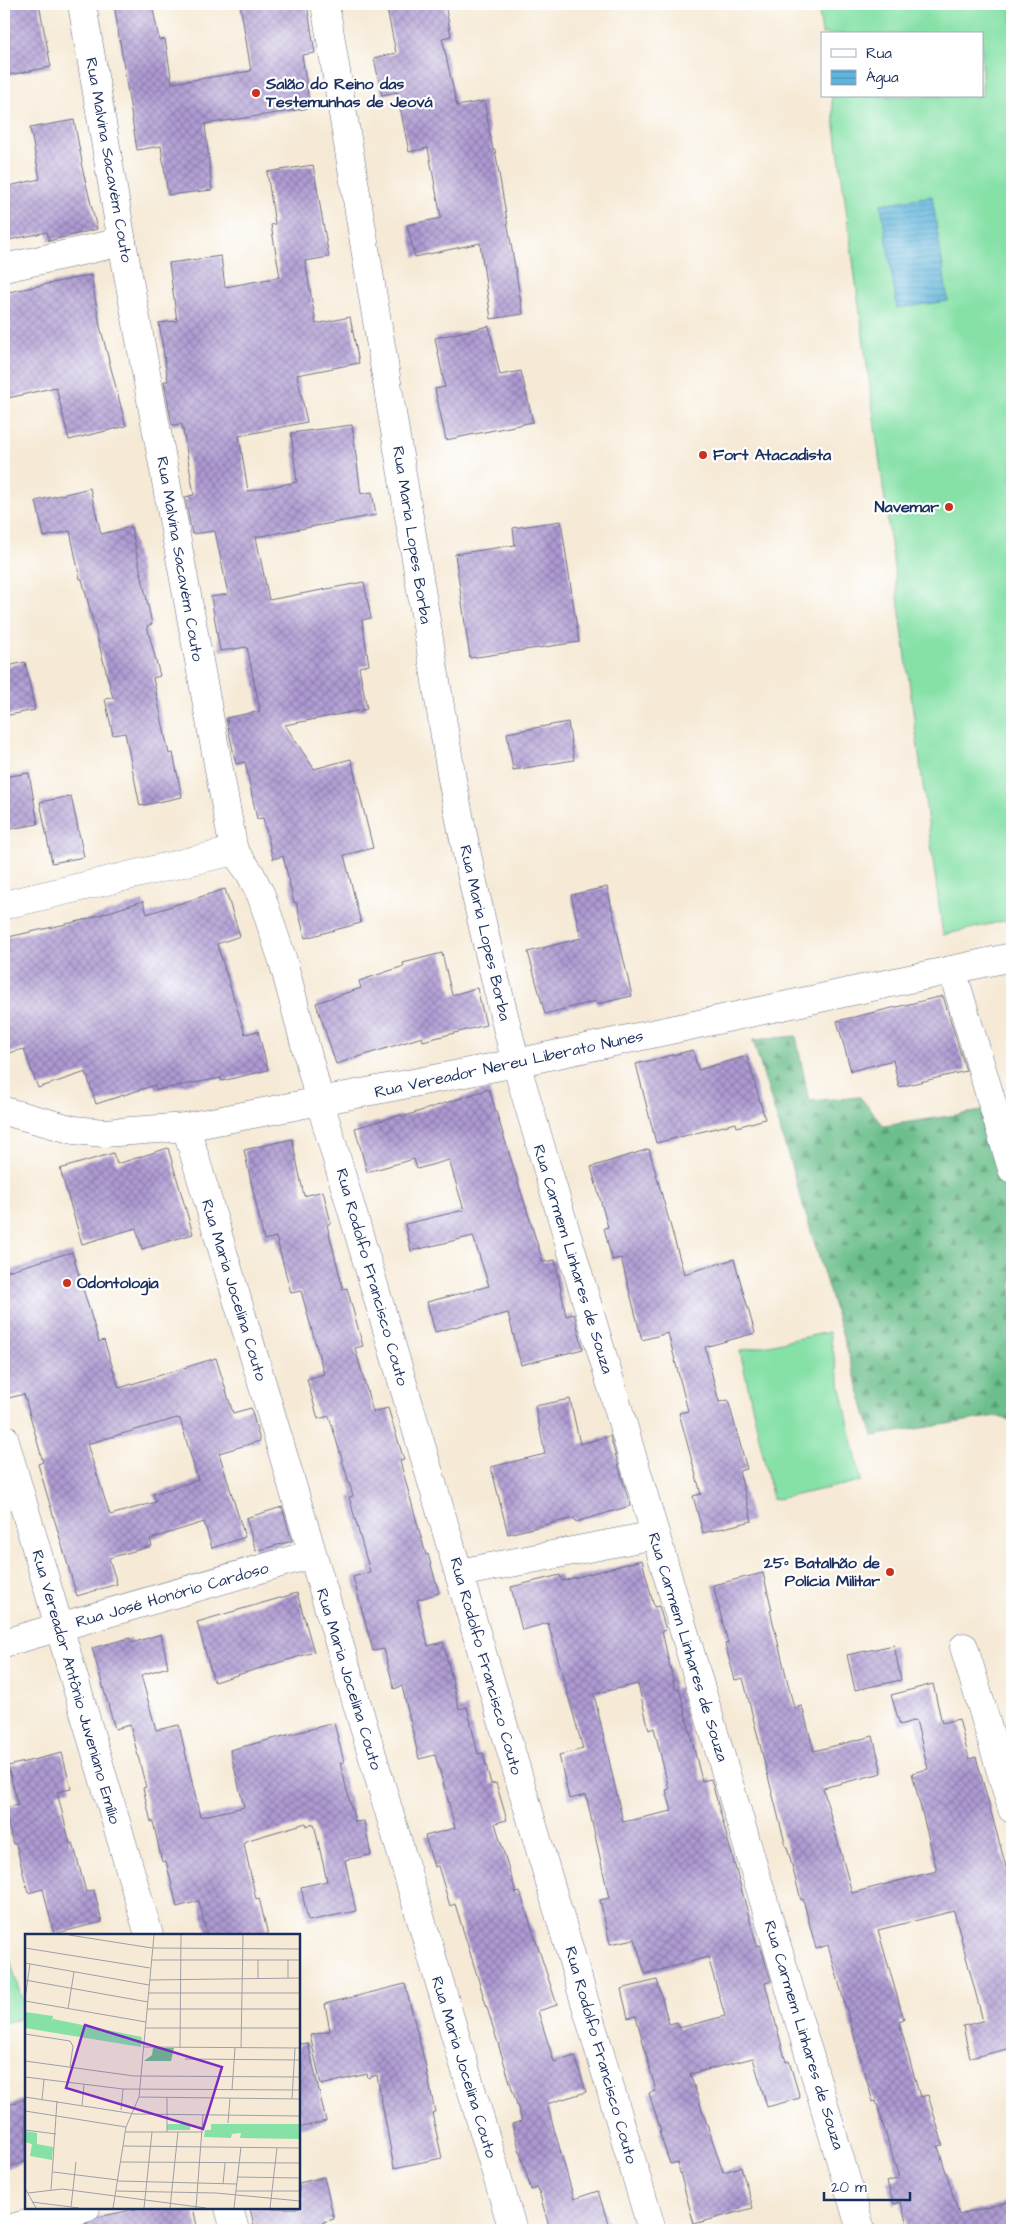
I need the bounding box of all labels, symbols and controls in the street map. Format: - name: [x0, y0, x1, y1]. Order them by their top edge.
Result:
- legend: [821, 32, 984, 98]
- text: Rua: [866, 43, 892, 64]
- street label: Rua Malvina Sacavém Couto: [80, 56, 138, 264]
- text: Água: [866, 67, 899, 89]
- place label: Salão do Reino das Testemunhas de Jeová: [265, 73, 434, 113]
- marker: Salão do Reino das Testemunhas de Jeová: [250, 87, 262, 99]
- place label: Fort Atacadista: [713, 444, 832, 466]
- street label: Rua Maria Lopes Borba: [387, 445, 437, 625]
- marker: Fort Atacadista: [697, 449, 709, 461]
- street label: Rua Malvina Sacavém Couto: [151, 455, 209, 663]
- place label: Navemar: [874, 496, 939, 518]
- marker: Navemar: [943, 501, 955, 513]
- street label: Rua Maria Lopes Borba: [454, 843, 516, 1023]
- street label: Rua Vereador Nereu Liberato Nunes: [373, 1025, 645, 1103]
- street label: Rua Carmem Linhares de Souza: [528, 1142, 618, 1376]
- street label: Rua Rodolfo Francisco Couto: [330, 1166, 414, 1388]
- street label: Rua Maria Jocelina Couto: [196, 1196, 272, 1384]
- place label: Odontologia: [77, 1272, 160, 1296]
- marker: Odontologia: [61, 1277, 73, 1289]
- street label: Rua Carmem Linhares de Souza: [643, 1530, 733, 1764]
- street label: Rua Vereador Antônio Juveniano Emílio: [26, 1547, 126, 1827]
- place label: 25º Batalhão de Polícia Militar: [763, 1552, 880, 1592]
- street label: Rua Rodolfo Francisco Couto: [444, 1555, 528, 1777]
- street label: Rua José Honório Cardoso: [73, 1557, 271, 1633]
- marker: 25º Batalhão de Polícia Militar: [884, 1566, 896, 1578]
- street label: Rua Maria Jocelina Couto: [311, 1585, 387, 1773]
- street label: Rua Carmem Linhares de Souza: [759, 1918, 849, 2152]
- inset map: [25, 1934, 300, 2209]
- street label: Rua Rodolfo Francisco Couto: [559, 1944, 643, 2166]
- street label: Rua Maria Jocelina Couto: [426, 1973, 502, 2161]
- scale bar: [824, 2169, 910, 2201]
- text: 20 m: [831, 2177, 867, 2198]

